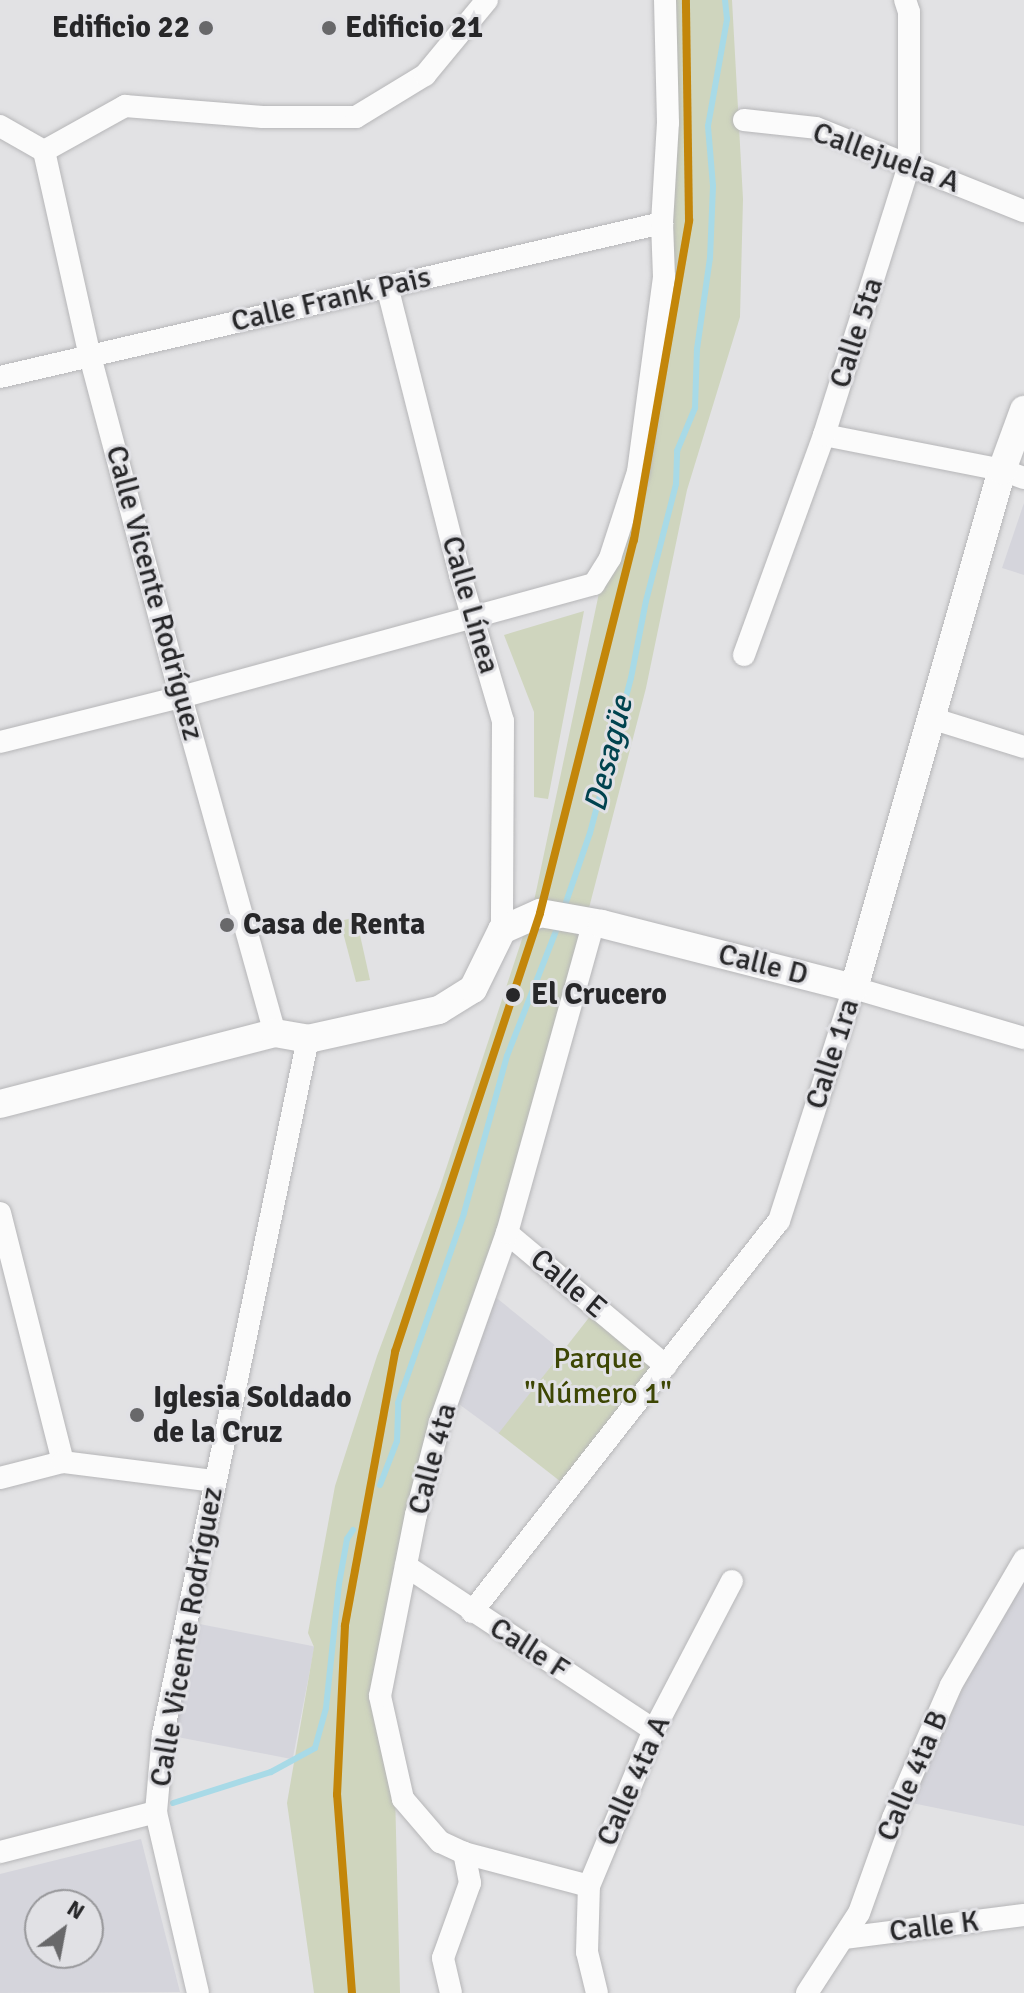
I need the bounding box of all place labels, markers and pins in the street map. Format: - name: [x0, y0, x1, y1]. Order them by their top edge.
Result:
- place label: Edificio 22: [52, 10, 190, 46]
- place label: Edificio 21: [345, 10, 483, 46]
- marker: Edificio 22: [197, 19, 215, 37]
- marker: Edificio 21: [320, 19, 338, 37]
- place label: Casa de Renta: [243, 907, 425, 943]
- marker: Casa de Renta: [218, 916, 236, 934]
- place label: El Crucero: [531, 977, 667, 1013]
- marker: El Crucero: [502, 984, 524, 1006]
- place label: Iglesia Soldado de la Cruz: [153, 1380, 352, 1450]
- marker: Iglesia Soldado de la Cruz: [128, 1406, 146, 1424]

